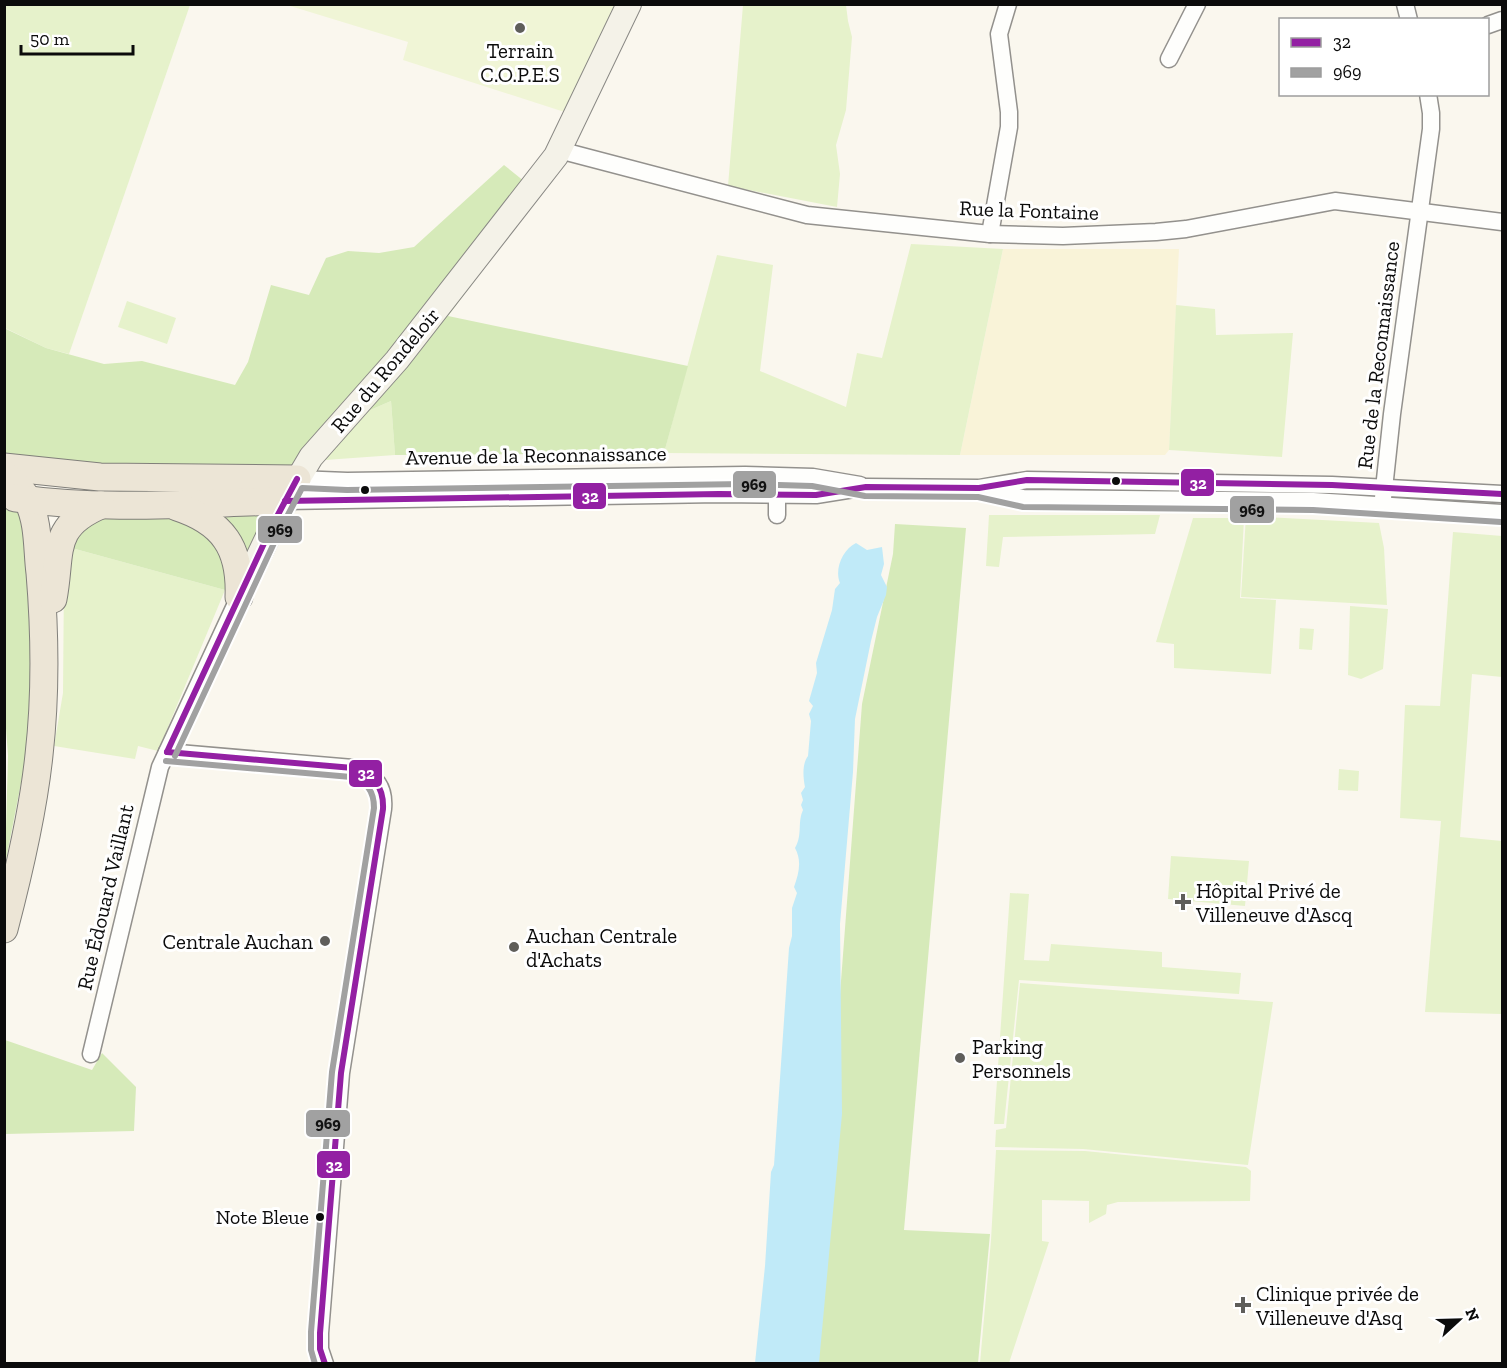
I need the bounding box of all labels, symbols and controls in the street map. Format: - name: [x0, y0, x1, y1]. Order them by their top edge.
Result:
- scale bar: [21, 18, 134, 56]
- legend: [1279, 18, 1489, 96]
- marker: Terrain C.O.P.E.S: [513, 21, 527, 35]
- text: 50 m: [30, 28, 70, 50]
- text: 32: [1333, 31, 1351, 53]
- place label: Terrain C.O.P.E.S: [480, 38, 560, 87]
- text: 969: [1333, 61, 1362, 83]
- street label: Rue la Fontaine: [959, 195, 1099, 225]
- street label: Rue de la Reconnaissance: [1352, 240, 1404, 470]
- street label: Rue du Rondeloir: [325, 302, 445, 438]
- street label: Avenue de la Reconnaissance: [405, 440, 667, 470]
- line badge: 32: [1180, 468, 1215, 497]
- line badge: 969: [732, 470, 777, 499]
- text: 32: [1189, 474, 1207, 493]
- text: 969: [741, 475, 767, 494]
- unlabelled marker: [1110, 475, 1122, 487]
- line badge: 32: [572, 482, 607, 510]
- unlabelled marker: [359, 484, 371, 496]
- text: 32: [581, 487, 599, 506]
- line badge: 969: [1229, 495, 1275, 524]
- text: 969: [1239, 500, 1265, 519]
- line badge: 969: [257, 515, 303, 544]
- text: 969: [267, 520, 293, 539]
- line badge: 32: [348, 759, 383, 788]
- text: 32: [357, 764, 375, 783]
- street label: Rue Édouard Vaillant: [71, 802, 139, 992]
- place label: Hôpital Privé de Villeneuve d'Ascq: [1195, 878, 1353, 927]
- marker: Hôpital Privé de Villeneuve d'Ascq: [1174, 893, 1192, 911]
- place label: Auchan Centrale d'Achats: [526, 923, 677, 972]
- place label: Centrale Auchan: [163, 929, 313, 954]
- marker: Centrale Auchan: [318, 934, 332, 948]
- marker: Auchan Centrale d'Achats: [507, 940, 521, 954]
- place label: Parking Personnels: [972, 1034, 1071, 1083]
- marker: Parking Personnels: [953, 1051, 967, 1065]
- line badge: 969: [305, 1109, 351, 1138]
- text: 969: [315, 1114, 341, 1133]
- line badge: 32: [316, 1150, 351, 1179]
- text: 32: [325, 1156, 343, 1175]
- place label: Note Bleue: [216, 1205, 309, 1229]
- marker: Note Bleue: [314, 1211, 326, 1223]
- place label: Clinique privée de Villeneuve d'Asq: [1255, 1281, 1419, 1330]
- north arrow: [1429, 1290, 1489, 1350]
- marker: Clinique privée de Villeneuve d'Asq: [1234, 1296, 1252, 1314]
- text: N: [1461, 1305, 1484, 1324]

